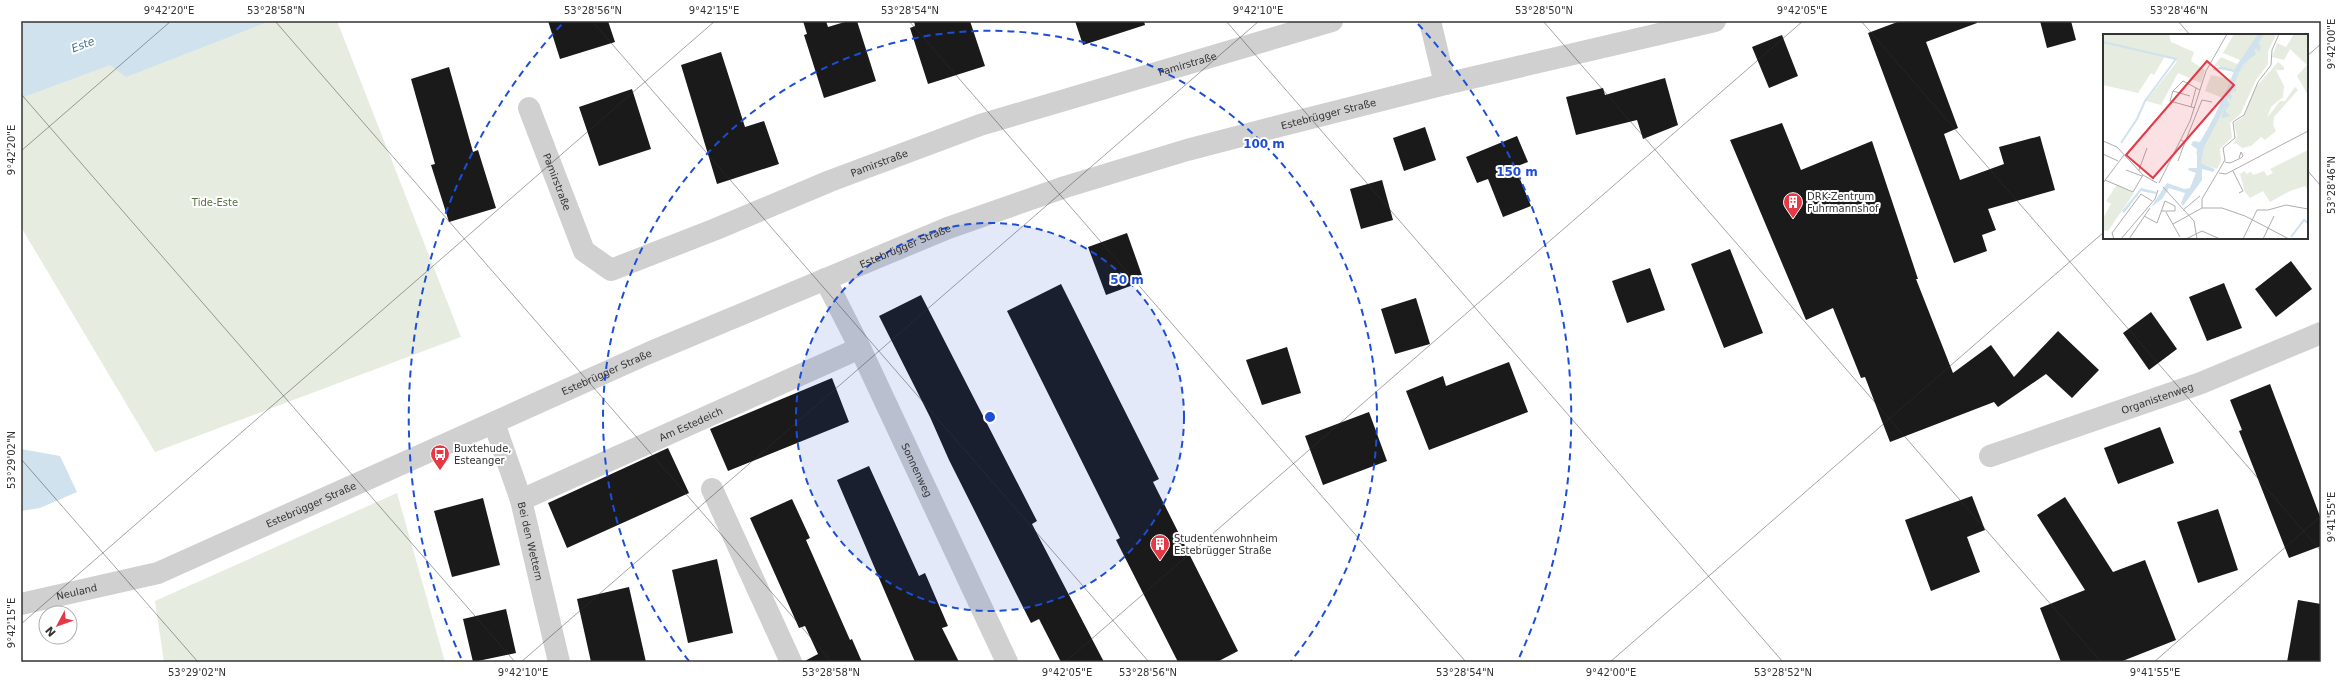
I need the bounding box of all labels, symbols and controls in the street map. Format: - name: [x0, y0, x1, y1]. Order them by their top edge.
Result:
- text: 9°42'20"E: [144, 5, 194, 16]
- text: 53°28'58"N: [247, 5, 305, 16]
- text: 53°28'56"N: [564, 5, 622, 16]
- text: 9°42'15"E: [689, 5, 739, 16]
- text: 53°28'54"N: [881, 5, 939, 16]
- text: 9°42'10"E: [1233, 5, 1283, 16]
- text: 53°28'50"N: [1515, 5, 1573, 16]
- text: 9°42'05"E: [1777, 5, 1827, 16]
- text: 53°28'46"N: [2150, 5, 2208, 16]
- text: 9°42'00"E: [2326, 19, 2337, 69]
- inset map: [2103, 34, 2308, 239]
- water label: Este: [70, 35, 97, 55]
- street label: Pamirstraße: [1157, 50, 1218, 78]
- street label: Estebrügger Straße: [1280, 96, 1377, 131]
- text: 9°42'20"E: [6, 125, 17, 175]
- text: 100 m: [1243, 137, 1285, 151]
- street label: Pamirstraße: [849, 147, 909, 178]
- street label: Pamirstraße: [541, 152, 573, 212]
- text: 53°28'46"N: [2326, 156, 2337, 214]
- text: 150 m: [1496, 165, 1538, 179]
- building icon: DRK-Zentrum Fuhrmannshof: [1782, 191, 1804, 219]
- place label: DRK-Zentrum Fuhrmannshof: [1807, 191, 1879, 214]
- park label: Tide-Este: [191, 197, 238, 208]
- street label: Estebrügger Straße: [858, 222, 952, 270]
- text: 50 m: [1110, 273, 1144, 287]
- street label: Estebrügger Straße: [560, 347, 653, 397]
- street label: Organistenweg: [2120, 381, 2195, 416]
- street label: Am Estedeich: [657, 405, 724, 443]
- centre of rings: [983, 410, 997, 424]
- text: 53°29'02"N: [6, 431, 17, 489]
- street label: Sonnenweg: [900, 441, 934, 499]
- bus stop icon: Buxtehude, Esteanger: [429, 443, 451, 471]
- place label: Buxtehude, Esteanger: [454, 443, 512, 466]
- street label: Estebrügger Straße: [264, 479, 358, 529]
- text: 9°41'55"E: [2326, 492, 2337, 542]
- street label: Bei den Wettern: [516, 501, 545, 582]
- building icon: Studentenwohnheim Estebrügger Straße: [1149, 533, 1171, 561]
- place label: Studentenwohnheim Estebrügger Straße: [1174, 533, 1278, 556]
- street label: Neuland: [55, 581, 98, 601]
- text: 9°42'15"E: [6, 598, 17, 648]
- north arrow: [38, 605, 78, 645]
- text: N: [43, 623, 59, 639]
- text: 53°29'02"N: [168, 667, 226, 678]
- text: 9°42'10"E: [498, 667, 548, 678]
- text: 53°28'58"N: [802, 667, 860, 678]
- text: 9°42'05"E: [1042, 667, 1092, 678]
- text: 53°28'56"N: [1119, 667, 1177, 678]
- text: 53°28'54"N: [1436, 667, 1494, 678]
- text: 9°42'00"E: [1586, 667, 1636, 678]
- text: 53°28'52"N: [1754, 667, 1812, 678]
- text: 9°41'55"E: [2130, 667, 2180, 678]

